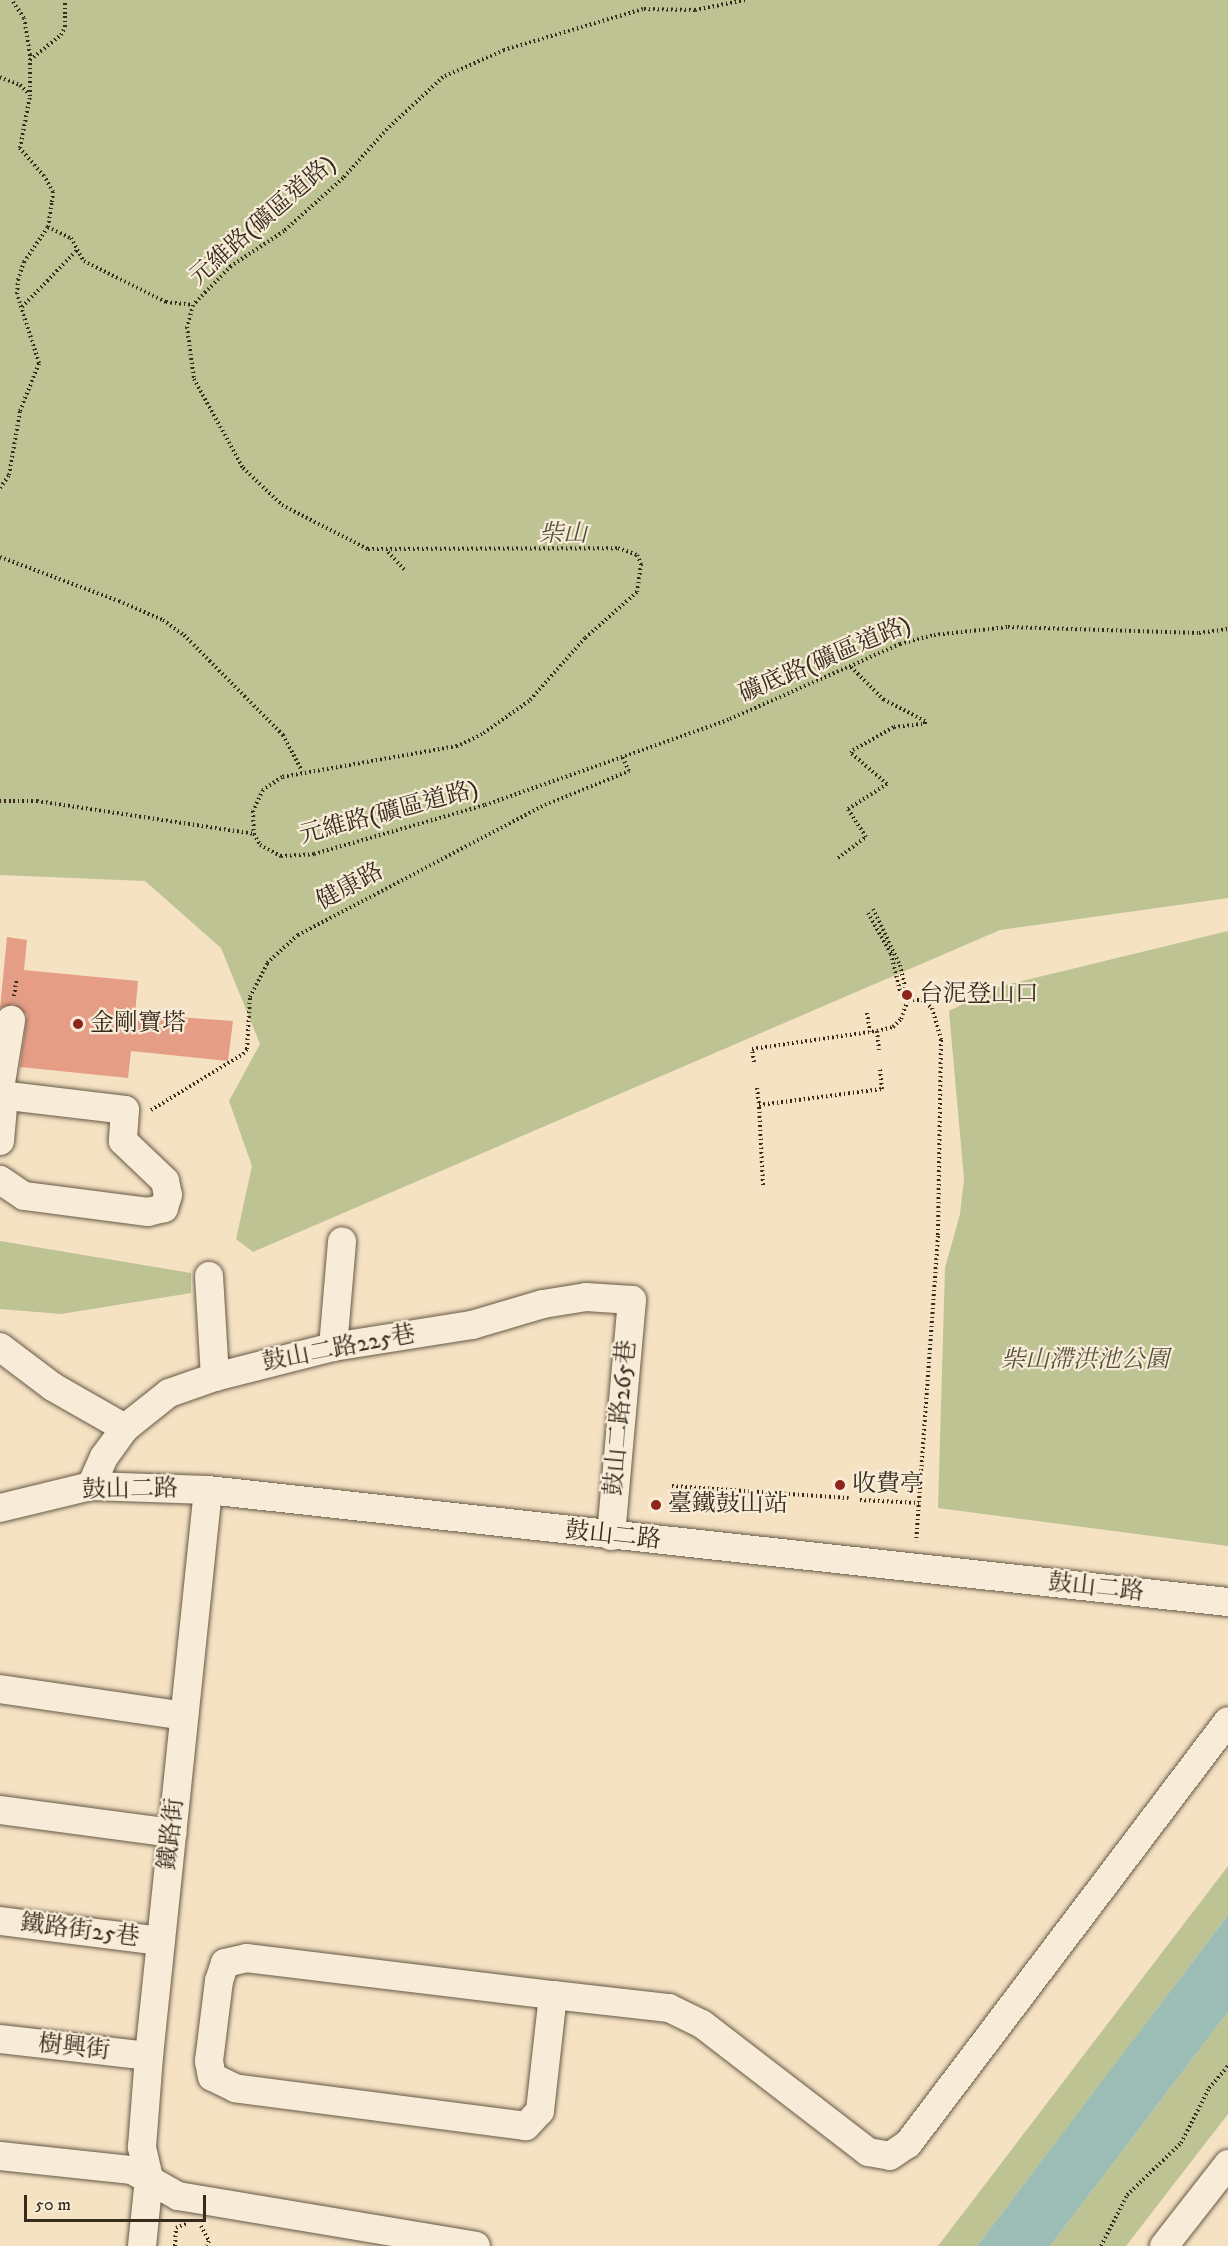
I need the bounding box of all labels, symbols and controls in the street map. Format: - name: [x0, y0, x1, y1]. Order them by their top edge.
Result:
- street label: 元維路(礦區道路): [184, 150, 342, 292]
- park label: 柴山: [539, 521, 587, 549]
- street label: 礦底路(礦區道路): [735, 611, 915, 709]
- street label: 元維路(礦區道路): [296, 775, 482, 851]
- street label: 健康路: [311, 857, 389, 917]
- place label: 台泥登山口: [919, 981, 1039, 1009]
- marker: 台泥登山口: [900, 988, 914, 1002]
- place label: 金剛寶塔: [90, 1010, 186, 1038]
- marker: 金剛寶塔: [71, 1017, 85, 1031]
- street label: 鼓山二路225巷: [260, 1320, 418, 1378]
- street label: 鼓山二路265巷: [600, 1339, 642, 1497]
- park label: 柴山滯洪池公園: [1001, 1347, 1169, 1375]
- place label: 收費亭: [852, 1471, 924, 1499]
- street label: 鼓山二路: [82, 1475, 178, 1505]
- marker: 收費亭: [833, 1478, 847, 1492]
- place label: 臺鐵鼓山站: [668, 1491, 788, 1519]
- marker: 臺鐵鼓山站: [649, 1498, 663, 1512]
- street label: 鼓山二路: [564, 1517, 662, 1555]
- street label: 鼓山二路: [1047, 1569, 1145, 1607]
- street label: 鐵路街: [154, 1797, 190, 1871]
- street label: 鐵路街25巷: [19, 1909, 141, 1953]
- street label: 樹興街: [37, 2030, 111, 2066]
- scale bar: [27, 2183, 208, 2221]
- text: 50 m: [35, 2194, 71, 2216]

